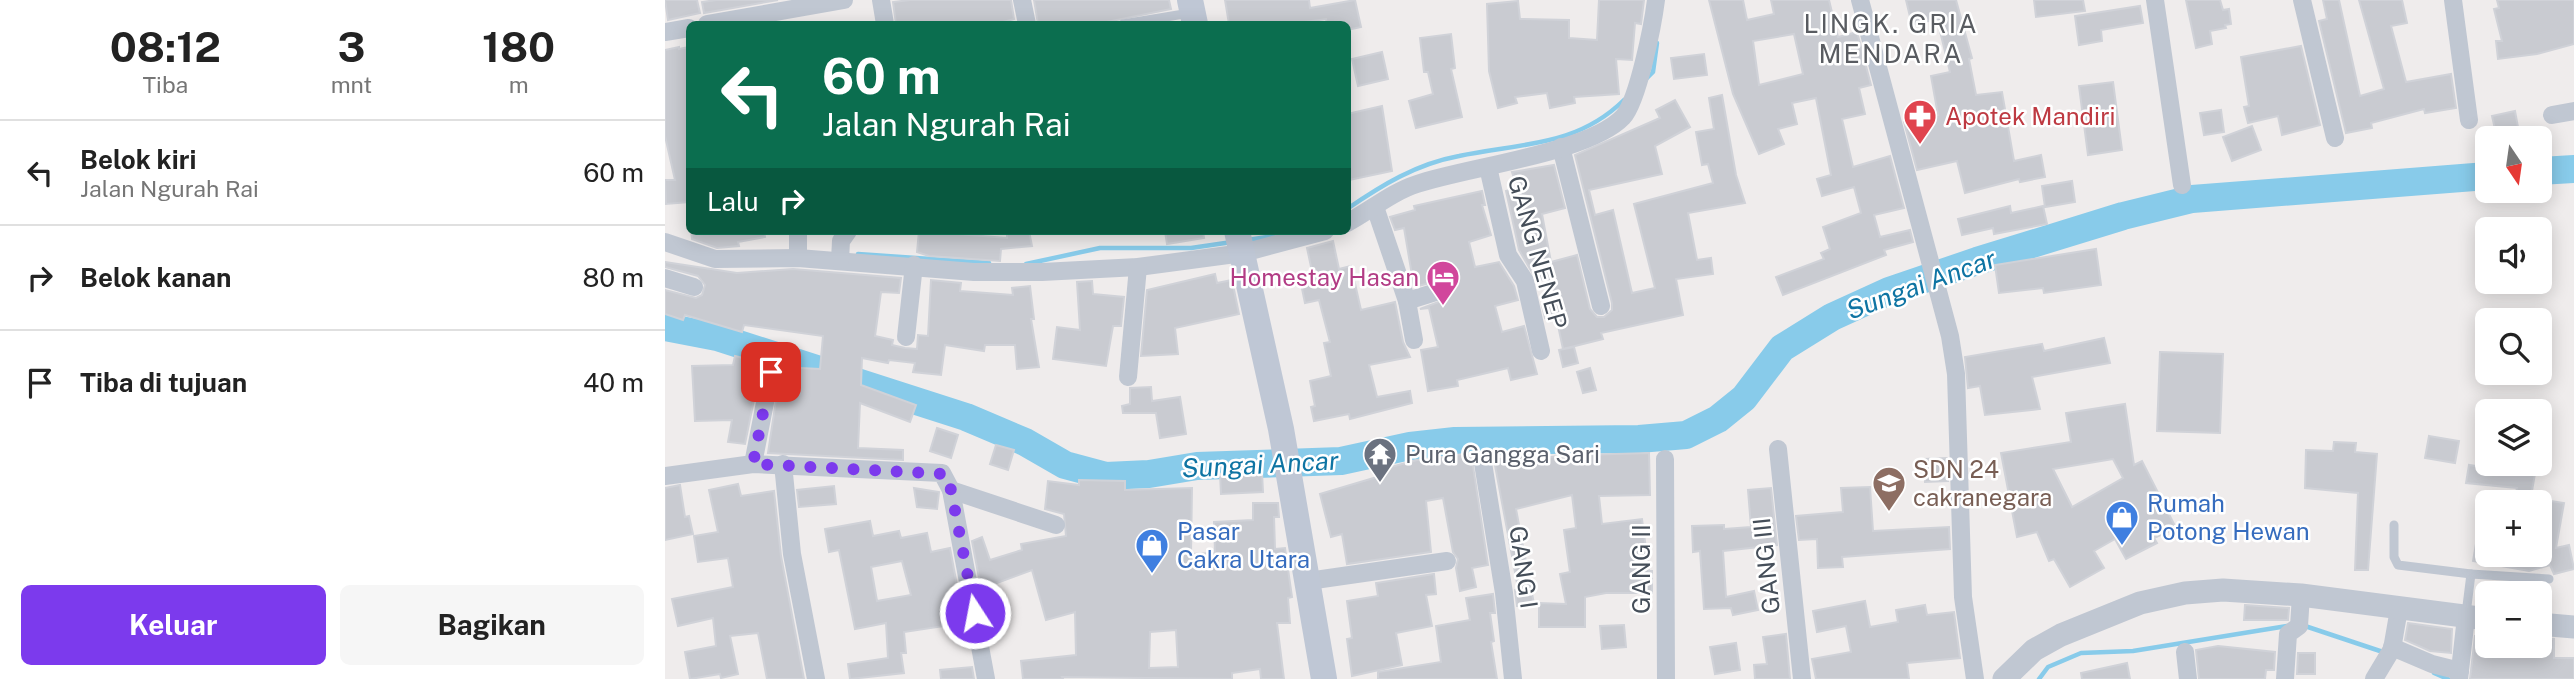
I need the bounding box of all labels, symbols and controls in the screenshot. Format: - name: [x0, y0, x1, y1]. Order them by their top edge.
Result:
- district label: LINGK. GRIA MENDARA: [1803, 8, 1979, 69]
- text: 08:12: [110, 22, 221, 71]
- text: 3: [338, 22, 365, 71]
- text: 180: [482, 22, 555, 71]
- text: 60 m: [822, 47, 941, 105]
- icon: left: [707, 49, 798, 140]
- text: Tiba: [142, 71, 188, 98]
- text: mnt: [331, 71, 372, 98]
- text: m: [509, 71, 529, 98]
- pharmacy icon: Apotek Mandiri: [1901, 97, 1939, 146]
- place label: Apotek Mandiri: [1945, 102, 2115, 130]
- text: Jalan Ngurah Rai: [822, 106, 1071, 143]
- north arrow: [2475, 126, 2551, 203]
- map controls: [2475, 126, 2552, 658]
- text: Belok kiri: [80, 144, 196, 175]
- icon: left: [21, 154, 59, 192]
- text: 60 m: [583, 157, 644, 188]
- street label: GANG NENEP: [1503, 172, 1573, 332]
- text: Jalan Ngurah Rai: [80, 175, 259, 202]
- icon: right: [773, 182, 811, 220]
- text: Lalu: [707, 186, 759, 217]
- button: sound: [2475, 217, 2552, 294]
- water label: Sungai Ancar: [1842, 242, 2000, 325]
- hotel icon: Homestay Hasan: [1424, 258, 1462, 307]
- icon: right: [21, 259, 59, 297]
- text: Belok kanan: [80, 262, 231, 293]
- text: 80 m: [583, 262, 644, 293]
- place label: Homestay Hasan: [1230, 263, 1419, 291]
- button: search: [2475, 308, 2552, 385]
- pin: [741, 342, 801, 402]
- icon: arrive: [752, 353, 790, 391]
- icon: arrive: [21, 364, 59, 402]
- text: Tiba di tujuan: [80, 367, 247, 398]
- text: 40 m: [583, 367, 644, 398]
- button: layers: [2475, 399, 2552, 476]
- temple icon: Pura Gangga Sari: [1361, 435, 1399, 484]
- place label: Pura Gangga Sari: [1405, 440, 1600, 468]
- water label: Sungai Ancar: [1181, 444, 1339, 484]
- place label: SDN 24 cakranegara: [1913, 455, 2052, 511]
- school or university icon: SDN 24 cakranegara: [1870, 464, 1908, 513]
- place label: Rumah Potong Hewan: [2147, 489, 2310, 545]
- button: +: [2475, 490, 2552, 567]
- shop icon: Rumah Potong Hewan: [2103, 498, 2141, 547]
- street label: GANG III: [1747, 516, 1785, 616]
- place label: Pasar Cakra Utara: [1177, 517, 1310, 573]
- street label: GANG I: [1504, 524, 1544, 610]
- street label: GANG II: [1627, 524, 1655, 614]
- shop icon: Pasar Cakra Utara: [1133, 526, 1171, 575]
- position arrow: [938, 576, 1012, 650]
- button: −: [2475, 581, 2552, 658]
- button: Keluar: [21, 585, 326, 665]
- button: Bagikan: [340, 585, 644, 665]

